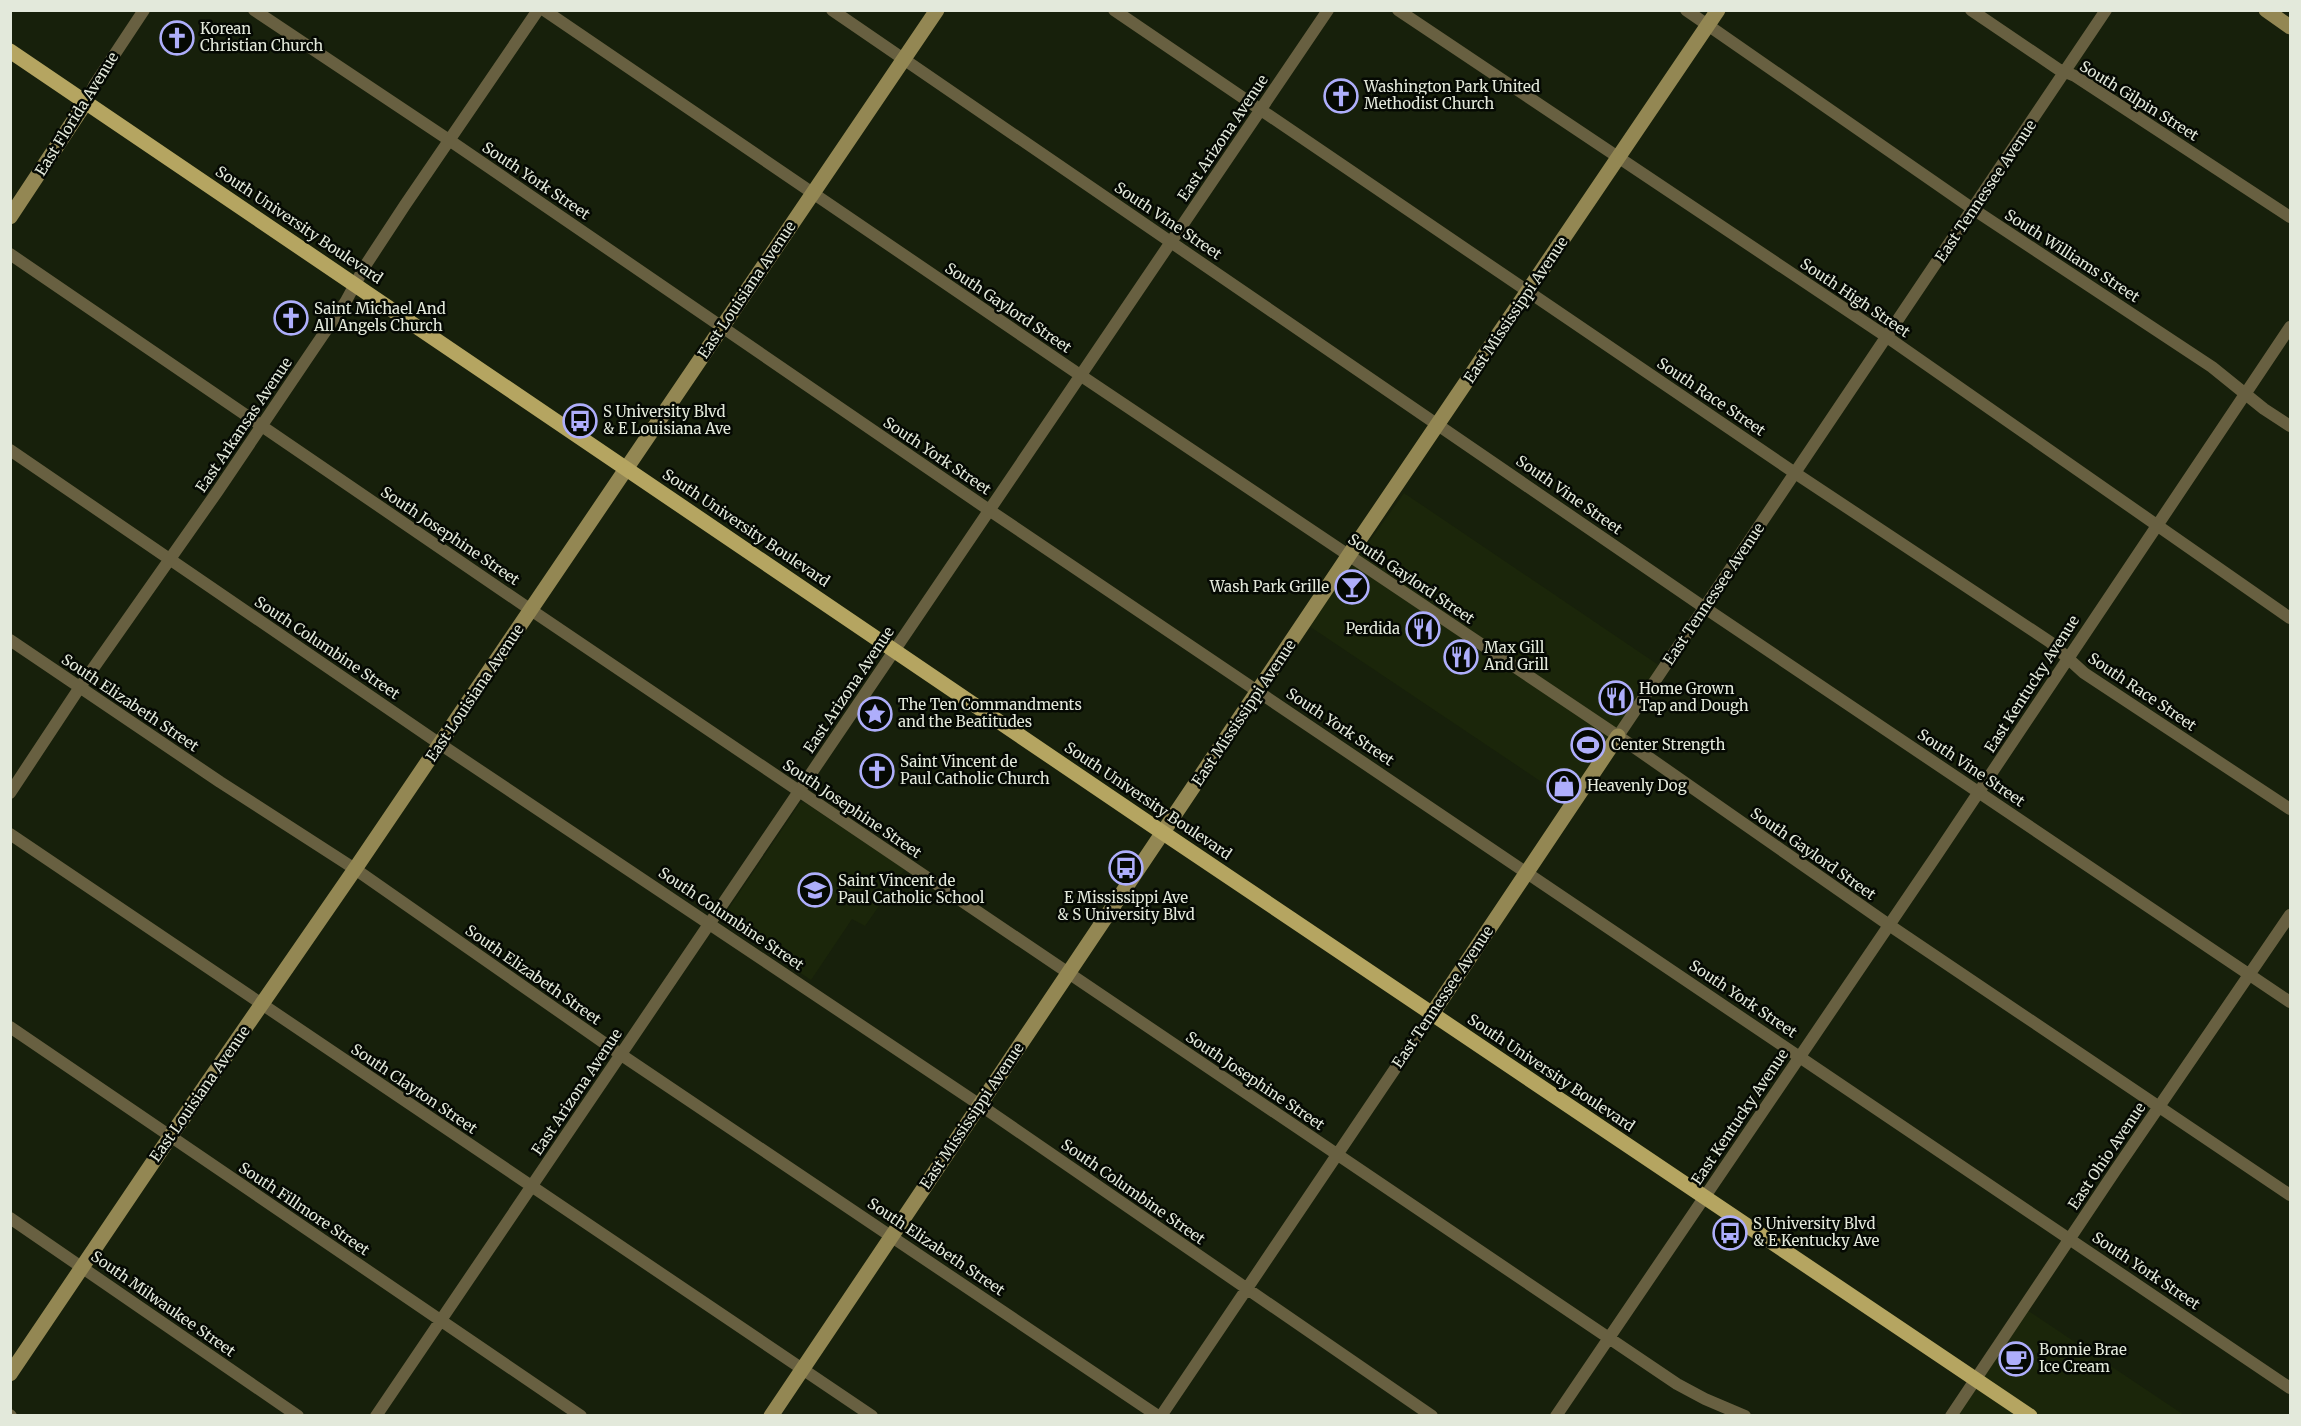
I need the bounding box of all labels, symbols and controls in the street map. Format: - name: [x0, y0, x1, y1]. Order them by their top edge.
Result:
- place label: Korean Christian Church: [200, 19, 323, 55]
- church icon: Korean Christian Church: [159, 20, 195, 56]
- street label: East Florida Avenue: [31, 48, 122, 179]
- street label: South Gilpin Street: [2076, 56, 2202, 145]
- street label: East Arizona Avenue: [1173, 71, 1272, 204]
- place label: Washington Park United Methodist Church: [1363, 77, 1540, 113]
- church icon: Washington Park United Methodist Church: [1323, 78, 1359, 114]
- street label: East Tennessee Avenue: [1931, 116, 2040, 265]
- street label: South York Street: [479, 138, 594, 224]
- street label: South University Boulevard: [212, 162, 386, 288]
- street label: South Vine Street: [1111, 178, 1226, 264]
- street label: South Williams Street: [2001, 205, 2143, 306]
- street label: East Louisiana Avenue: [694, 217, 800, 362]
- street label: East Mississippi Avenue: [1459, 233, 1572, 387]
- street label: South High Street: [1797, 254, 1914, 341]
- street label: South Gaylord Street: [941, 258, 1075, 357]
- place label: Saint Michael And All Angels Church: [313, 299, 446, 335]
- church icon: Saint Michael And All Angels Church: [273, 300, 309, 336]
- street label: South Race Street: [1653, 353, 1769, 440]
- street label: East Arkansas Avenue: [191, 354, 296, 496]
- place label: S University Blvd & E Louisiana Ave: [603, 402, 731, 438]
- bus stop icon: S University Blvd & E Louisiana Ave: [562, 403, 598, 439]
- street label: South York Street: [880, 413, 995, 499]
- street label: South Vine Street: [1513, 451, 1626, 538]
- street label: South University Boulevard: [659, 465, 833, 591]
- street label: South Josephine Street: [377, 482, 523, 589]
- street label: East Tennessee Avenue: [1659, 519, 1768, 668]
- street label: South Gaylord Street: [1344, 529, 1478, 628]
- bar icon: Wash Park Grille: [1334, 569, 1370, 605]
- place label: Wash Park Grille: [1209, 577, 1329, 596]
- street label: South Columbine Street: [251, 592, 404, 703]
- restaurant icon: Perdida: [1405, 611, 1441, 647]
- street label: East Kentucky Avenue: [1980, 611, 2083, 756]
- place label: Perdida: [1345, 619, 1400, 638]
- street label: East Louisiana Avenue: [422, 620, 528, 765]
- street label: East Arizona Avenue: [799, 623, 898, 756]
- street label: East Mississippi Avenue: [1187, 636, 1300, 790]
- place label: Max Gill And Grill: [1483, 638, 1549, 674]
- restaurant icon: Max Gill And Grill: [1443, 639, 1479, 675]
- street label: South Race Street: [2084, 648, 2200, 735]
- street label: South Elizabeth Street: [58, 650, 203, 756]
- place label: Home Grown Tap and Dough: [1639, 679, 1749, 715]
- restaurant icon: Home Grown Tap and Dough: [1598, 680, 1634, 716]
- street label: South York Street: [1283, 684, 1398, 770]
- place label: The Ten Commandments and the Beatitudes: [898, 695, 1082, 731]
- place icon: The Ten Commandments and the Beatitudes: [857, 696, 893, 732]
- street label: South Vine Street: [1914, 725, 2029, 811]
- sports icon: Center Strength: [1570, 727, 1606, 763]
- place label: Center Strength: [1611, 735, 1725, 754]
- street label: South University Boulevard: [1061, 738, 1235, 864]
- place label: Saint Vincent de Paul Catholic Church: [900, 752, 1050, 788]
- church icon: Saint Vincent de Paul Catholic Church: [859, 753, 895, 789]
- street label: South Josephine Street: [779, 755, 925, 862]
- shop icon: Heavenly Dog: [1546, 768, 1582, 804]
- place label: Heavenly Dog: [1587, 776, 1687, 795]
- street label: South Gaylord Street: [1747, 803, 1880, 904]
- bus stop icon: E Mississippi Ave & S University Blvd: [1108, 850, 1144, 886]
- street label: South Columbine Street: [655, 863, 808, 974]
- place label: Saint Vincent de Paul Catholic School: [838, 871, 985, 907]
- school or university icon: Saint Vincent de Paul Catholic School: [797, 872, 833, 908]
- place label: E Mississippi Ave & S University Blvd: [1057, 888, 1195, 924]
- street label: South Elizabeth Street: [462, 921, 605, 1029]
- street label: East Tennessee Avenue: [1388, 922, 1497, 1071]
- street label: South York Street: [1686, 956, 1801, 1042]
- street label: South University Boulevard: [1464, 1010, 1638, 1136]
- street label: East Louisiana Avenue: [145, 1022, 254, 1165]
- street label: East Arizona Avenue: [527, 1025, 626, 1158]
- street label: South Josephine Street: [1182, 1027, 1328, 1134]
- street label: South Clayton Street: [348, 1039, 481, 1138]
- street label: East Mississippi Avenue: [915, 1039, 1028, 1193]
- street label: East Kentucky Avenue: [1687, 1045, 1792, 1188]
- street label: East Ohio Avenue: [2064, 1098, 2150, 1213]
- street label: South Columbine Street: [1058, 1135, 1209, 1249]
- street label: South Fillmore Street: [235, 1158, 373, 1259]
- street label: South Elizabeth Street: [864, 1194, 1009, 1300]
- place label: S University Blvd & E Kentucky Ave: [1753, 1214, 1879, 1250]
- bus stop icon: S University Blvd & E Kentucky Ave: [1712, 1215, 1748, 1251]
- street label: South York Street: [2089, 1228, 2204, 1314]
- street label: South Milwaukee Street: [87, 1247, 239, 1361]
- place label: Bonnie Brae Ice Cream: [2039, 1340, 2127, 1376]
- cafe icon: Bonnie Brae Ice Cream: [1998, 1341, 2034, 1377]

